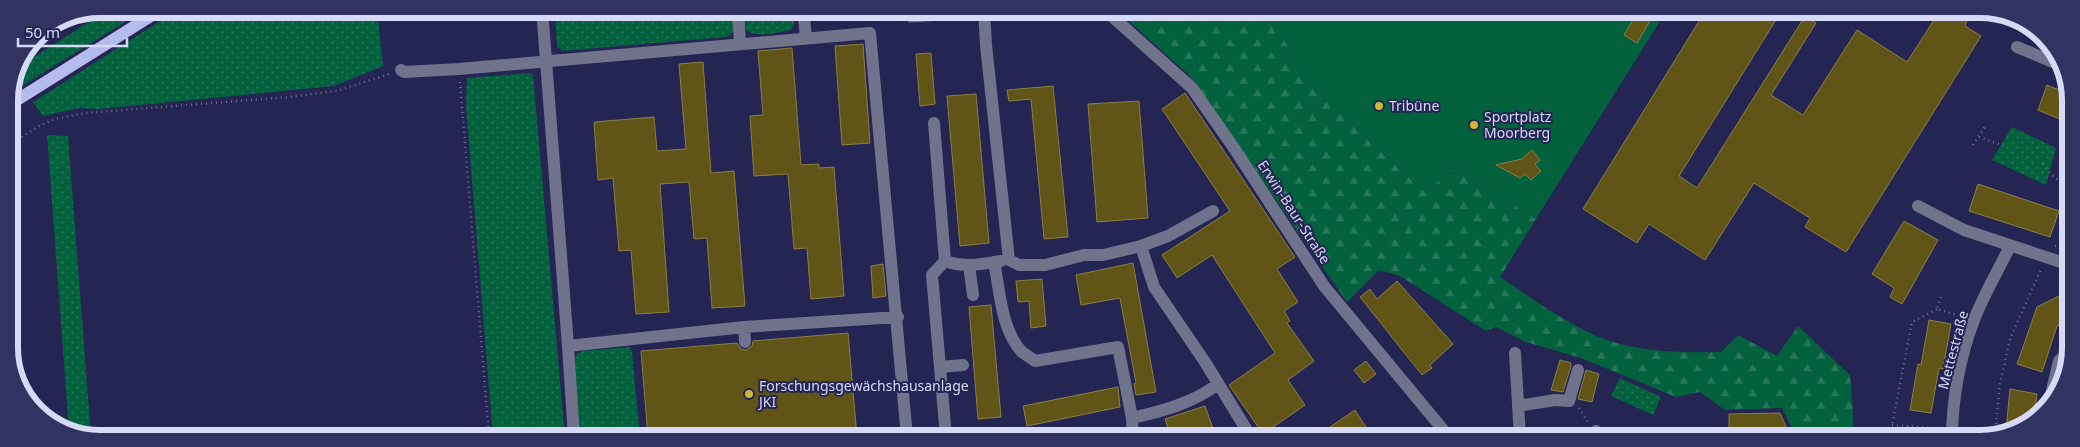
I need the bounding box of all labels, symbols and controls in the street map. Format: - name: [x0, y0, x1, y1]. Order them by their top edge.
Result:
- scale bar: [18, 15, 126, 47]
- text: 50 m: [25, 22, 60, 42]
- place label: Tribüne: [1389, 96, 1439, 115]
- marker: Tribüne: [1373, 100, 1385, 112]
- place label: Sportplatz Moorberg: [1484, 107, 1552, 142]
- marker: Sportplatz Moorberg: [1468, 119, 1480, 131]
- street label: Erwin-Baur-Straße: [1254, 156, 1335, 267]
- street label: Mettestraße: [1933, 308, 1972, 391]
- place label: Forschungsgewächshausanlage JKI: [757, 376, 969, 411]
- marker: Forschungsgewächshausanlage JKI: [743, 388, 755, 400]

